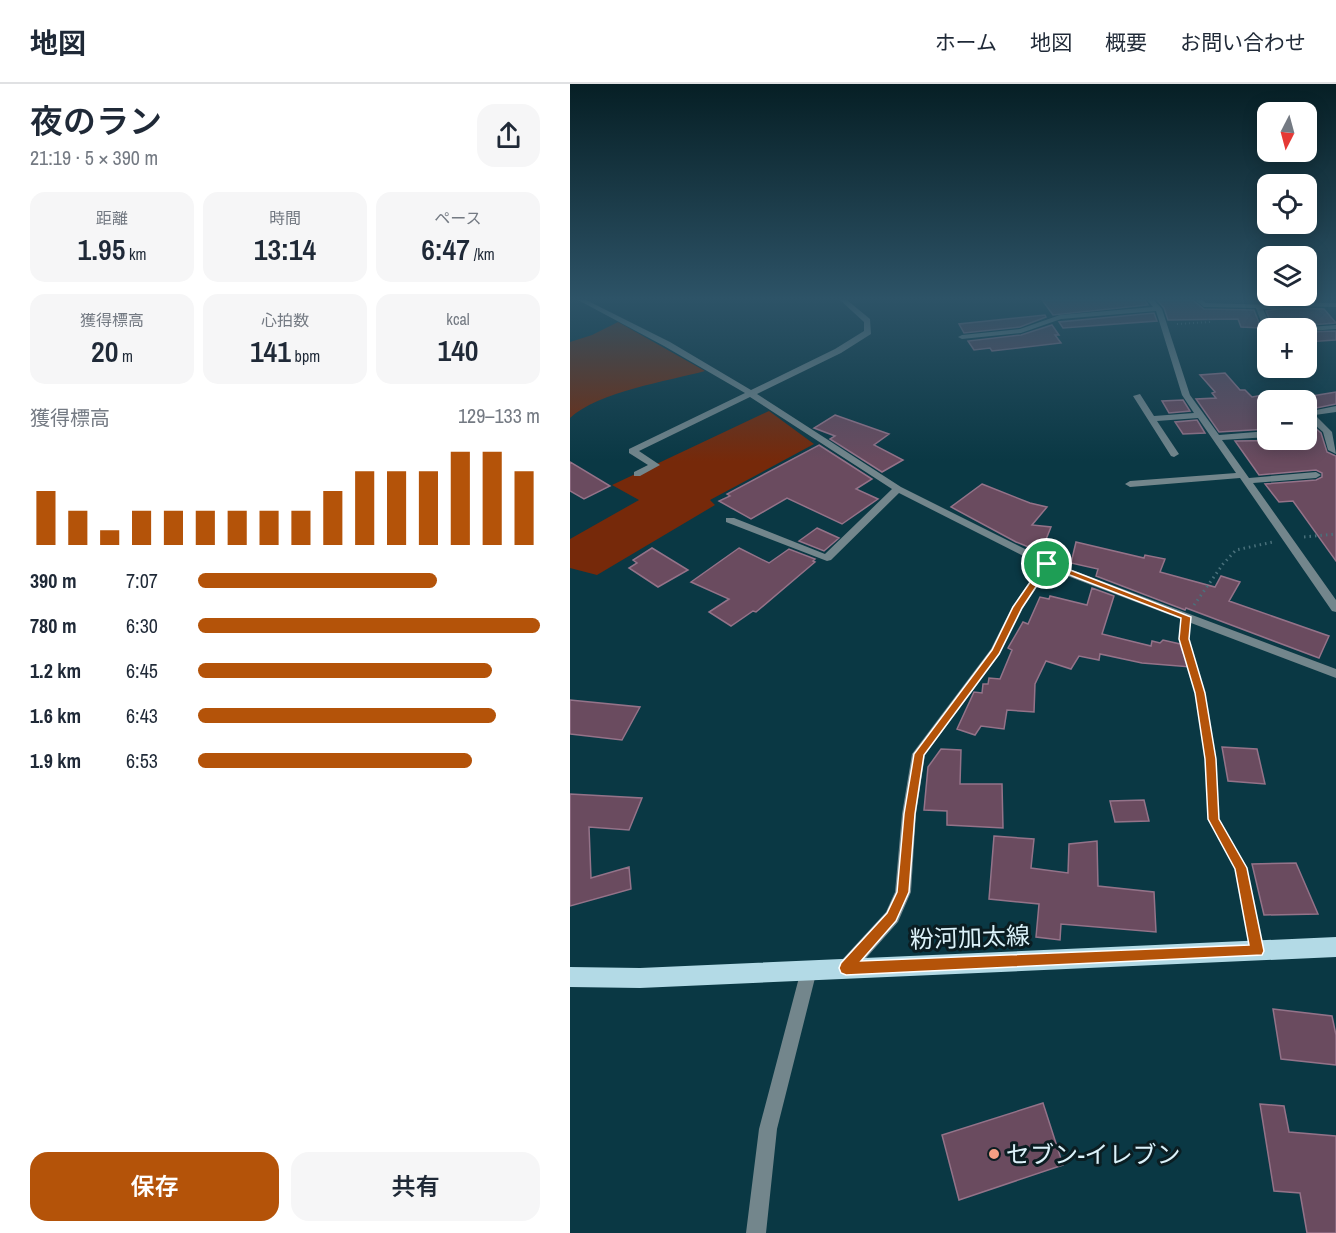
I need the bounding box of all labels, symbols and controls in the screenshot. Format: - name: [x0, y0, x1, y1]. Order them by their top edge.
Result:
- text: 地図: [30, 24, 86, 62]
- text: ホーム: [935, 28, 997, 57]
- text: 地図: [1030, 28, 1072, 57]
- text: 概要: [1105, 28, 1147, 57]
- text: お問い合わせ: [1180, 28, 1306, 57]
- text: 夜のラン: [30, 99, 162, 143]
- north arrow: [1257, 102, 1317, 162]
- map controls: [1257, 102, 1317, 450]
- button: share: [477, 104, 540, 167]
- text: 21:19 · 5 × 390 m: [30, 144, 158, 171]
- button: locate: [1257, 174, 1317, 234]
- text: 距離: [96, 207, 128, 229]
- text: 時間: [269, 207, 301, 229]
- text: ペース: [434, 207, 482, 229]
- text: 1.95: [77, 229, 125, 269]
- text: 13:14: [254, 229, 316, 269]
- text: 6:47: [421, 229, 470, 269]
- text: km: [125, 243, 147, 265]
- text: /km: [470, 243, 495, 265]
- button: layers: [1257, 246, 1317, 306]
- text: kcal: [446, 308, 470, 330]
- text: 獲得標高: [80, 309, 144, 331]
- text: 心拍数: [261, 309, 309, 331]
- button: +: [1257, 318, 1317, 378]
- text: 140: [437, 330, 479, 370]
- text: 20: [91, 331, 118, 371]
- text: 141: [250, 331, 291, 371]
- text: m: [118, 345, 133, 367]
- text: bpm: [291, 345, 320, 367]
- button: −: [1257, 390, 1317, 450]
- text: 129–133 m: [458, 402, 540, 429]
- text: 獲得標高: [30, 404, 110, 431]
- pin: [1021, 538, 1072, 589]
- icon: arrive: [1030, 547, 1063, 580]
- text: 390 m: [30, 567, 77, 594]
- text: 7:07: [126, 567, 158, 594]
- text: 780 m: [30, 612, 77, 639]
- text: 6:30: [126, 612, 158, 639]
- text: 1.2 km: [30, 657, 81, 684]
- text: 6:45: [126, 657, 158, 684]
- text: 1.6 km: [30, 702, 81, 729]
- text: 6:43: [126, 702, 158, 729]
- text: 1.9 km: [30, 747, 81, 774]
- text: 6:53: [126, 747, 158, 774]
- street label: 粉河加太線: [909, 919, 1031, 955]
- place label: セブン-イレブン: [1006, 1138, 1181, 1170]
- marker: セブン-イレブン: [987, 1147, 1001, 1161]
- button: 保存: [30, 1152, 279, 1221]
- button: 共有: [291, 1152, 540, 1221]

